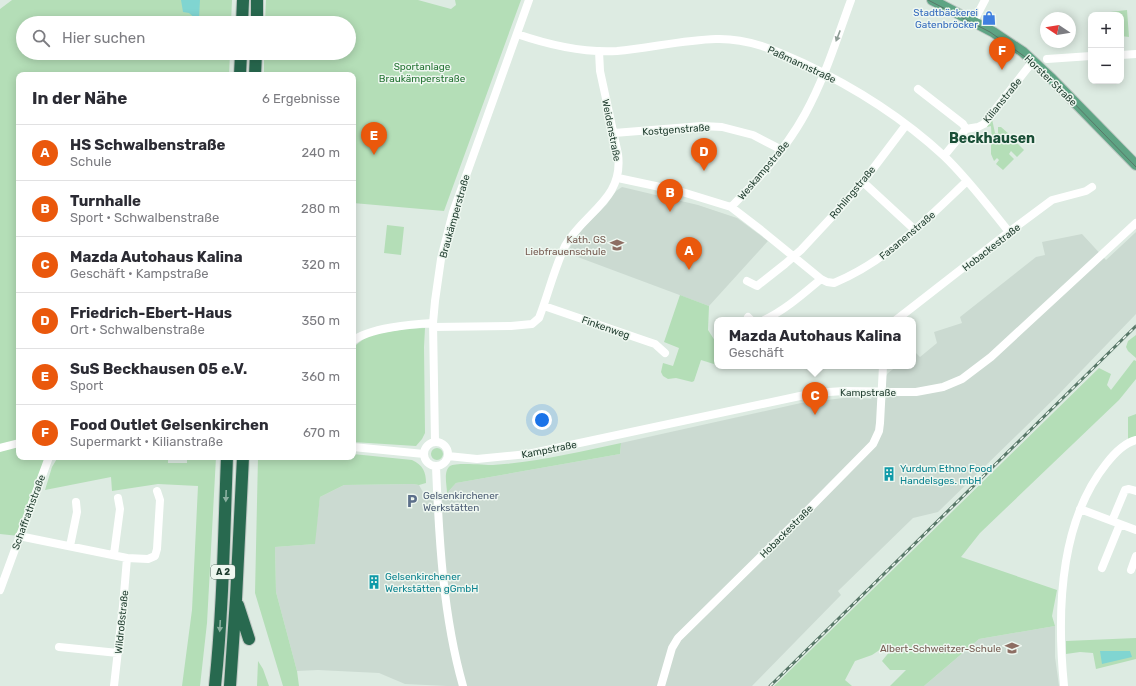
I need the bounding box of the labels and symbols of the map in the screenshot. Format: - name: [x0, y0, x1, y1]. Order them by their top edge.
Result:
- place label: Stadtbäckerei Gatenbröcker: [913, 7, 978, 31]
- shop icon: Stadtbäckerei Gatenbröcker: [981, 10, 997, 26]
- north arrow: [1040, 12, 1076, 48]
- one-way arrow: [834, 31, 840, 43]
- pin: F: [989, 37, 1015, 70]
- street label: Paßmannstraße: [766, 44, 838, 86]
- street label: Horster Straße: [1022, 53, 1079, 109]
- park label: Sportanlage Braukämperstraße: [379, 61, 466, 85]
- street label: Kilianstraße: [981, 75, 1025, 126]
- street label: Weidenstraße: [599, 98, 623, 163]
- pin: E: [361, 122, 387, 155]
- street label: Kostgenstraße: [642, 122, 711, 138]
- district label: Beckhausen: [949, 130, 1035, 147]
- pin: D: [691, 138, 717, 171]
- street label: Weskampstraße: [735, 138, 792, 203]
- street label: Rohlingstraße: [827, 164, 878, 221]
- street label: Braukämperstraße: [437, 173, 473, 260]
- pin: B: [657, 179, 683, 212]
- street label: Fasanenstraße: [877, 209, 938, 263]
- street label: Hobackestraße: [960, 221, 1023, 274]
- place label: Kath. GS Liebfrauenschule: [525, 234, 606, 258]
- school or university icon: Kath. GS Liebfrauenschule: [609, 237, 625, 253]
- pin: A: [676, 237, 702, 270]
- street label: Finkenweg: [580, 314, 631, 342]
- pin: C: [802, 382, 828, 415]
- street label: Kampstraße: [840, 387, 896, 399]
- your location: [532, 410, 552, 430]
- street label: Kampstraße: [521, 439, 578, 461]
- place label: Yurdum Ethno Food Handelsges. mbH: [900, 463, 992, 487]
- building icon: Yurdum Ethno Food Handelsges. mbH: [881, 466, 897, 482]
- street label: Schaffrathstraße: [10, 473, 48, 552]
- one-way arrow: [223, 490, 229, 503]
- place label: Gelsenkirchener Werkstätten: [423, 490, 499, 514]
- parking icon: Gelsenkirchener Werkstätten: [404, 493, 420, 509]
- street label: Hobackestraße: [758, 502, 816, 561]
- road number: A 2: [211, 565, 235, 579]
- place label: Gelsenkirchener Werkstätten gGmbH: [385, 571, 478, 595]
- building icon: Gelsenkirchener Werkstätten gGmbH: [366, 574, 382, 590]
- street label: Wildroßstraße: [113, 589, 131, 654]
- one-way arrow: [217, 620, 223, 633]
- school or university icon: Albert-Schweitzer-Schule: [1004, 640, 1020, 656]
- place label: Albert-Schweitzer-Schule: [880, 643, 1001, 655]

